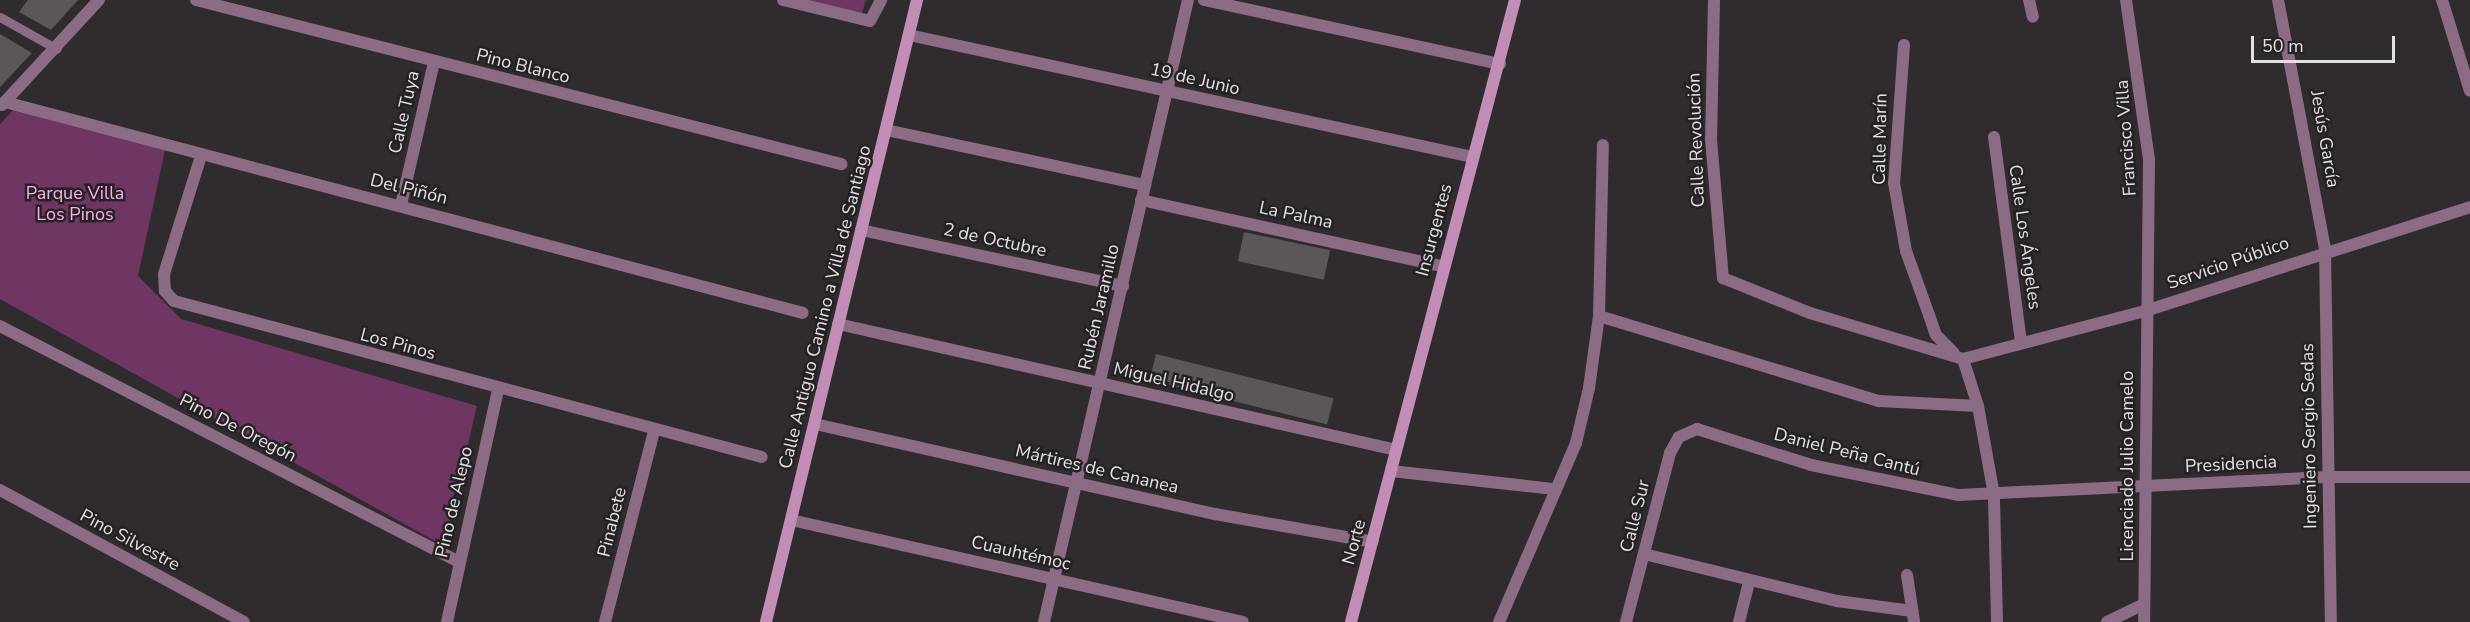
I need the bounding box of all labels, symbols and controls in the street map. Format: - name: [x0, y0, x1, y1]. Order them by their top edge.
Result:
- scale bar: [2254, 24, 2398, 62]
- text: 50 m: [2262, 34, 2304, 58]
- street label: Pino Blanco: [474, 44, 572, 88]
- street label: 19 de Junio: [1148, 58, 1242, 100]
- street label: Calle Tuya: [384, 68, 424, 156]
- street label: Calle Revolución: [1683, 72, 1709, 208]
- street label: Francisco Villa: [2111, 79, 2141, 197]
- street label: Jesús García: [2306, 89, 2344, 189]
- street label: Calle Marín: [1868, 93, 1892, 185]
- street label: Calle Antiguo Camino a Villa de Santiago: [774, 143, 876, 471]
- street label: Calle Los Ángeles: [2004, 163, 2046, 311]
- street label: Del Piñón: [368, 169, 450, 209]
- street label: Insurgentes: [1411, 181, 1457, 279]
- park label: Parque Villa Los Pinos: [26, 183, 124, 226]
- street label: La Palma: [1257, 197, 1335, 233]
- street label: 2 de Octubre: [941, 219, 1049, 261]
- street label: Servicio Público: [2164, 232, 2292, 294]
- street label: Rubén Jaramillo: [1074, 242, 1124, 372]
- street label: Los Pinos: [358, 324, 438, 364]
- street label: Ingeniero Sergio Sedas: [2297, 343, 2321, 529]
- street label: Miguel Hidalgo: [1111, 358, 1237, 406]
- street label: Licenciado Julio Camelo: [2116, 371, 2138, 561]
- street label: Pino De Oregón: [176, 389, 300, 467]
- street label: Daniel Peña Cantú: [1772, 423, 1922, 481]
- street label: Mártires de Cananea: [1013, 440, 1181, 498]
- street label: Pino de Alepo: [431, 444, 477, 560]
- street label: Presidencia: [2184, 451, 2278, 477]
- street label: Calle Sur: [1616, 478, 1654, 554]
- street label: Pinabete: [593, 485, 631, 559]
- street label: Pino Silvestre: [76, 505, 184, 575]
- street label: Norte: [1338, 517, 1370, 567]
- street label: Cuauhtémoc: [969, 531, 1073, 575]

